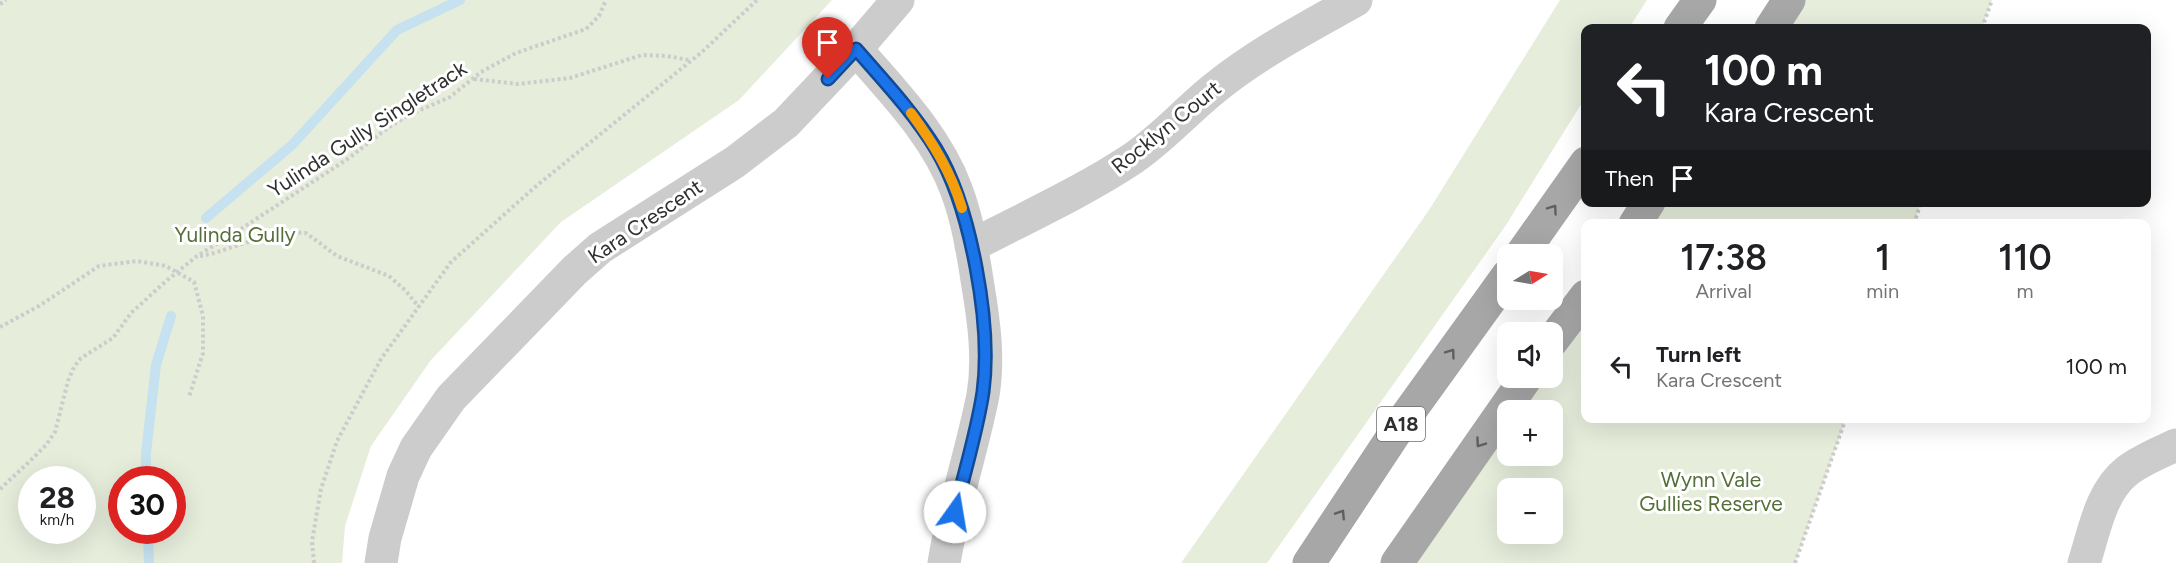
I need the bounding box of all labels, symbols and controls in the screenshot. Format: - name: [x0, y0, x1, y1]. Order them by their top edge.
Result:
- pin: [802, 17, 853, 79]
- icon: arrive: [811, 26, 844, 59]
- text: 100 m: [1704, 45, 1823, 96]
- icon: left: [1605, 48, 1683, 126]
- street label: Yulinda Gully Singletrack: [263, 55, 472, 203]
- street label: Rocklyn Court: [1106, 75, 1226, 179]
- text: Kara Crescent: [1704, 96, 1874, 129]
- icon: arrive: [1666, 162, 1699, 195]
- text: Then: [1605, 165, 1654, 192]
- street label: Kara Crescent: [583, 174, 707, 268]
- one-way arrow: [1546, 205, 1557, 216]
- park label: Yulinda Gully: [174, 222, 296, 247]
- text: 17:38: [1680, 236, 1767, 279]
- text: 1: [1875, 236, 1890, 279]
- text: 110: [1998, 236, 2052, 279]
- north arrow: [1497, 244, 1563, 310]
- map controls: [1497, 244, 1563, 544]
- text: Arrival: [1695, 279, 1752, 303]
- text: min: [1866, 279, 1899, 303]
- text: m: [2017, 279, 2034, 303]
- button: sound: [1497, 322, 1563, 388]
- text: Turn left: [1656, 341, 1742, 368]
- one-way arrow: [1444, 349, 1455, 360]
- icon: left: [1605, 350, 1638, 383]
- text: 100 m: [2066, 353, 2127, 380]
- text: Kara Crescent: [1656, 368, 1782, 392]
- button: +: [1497, 400, 1563, 466]
- road number: A18: [1377, 407, 1425, 441]
- one-way arrow: [1476, 436, 1487, 447]
- speed limit sign: 30: [108, 466, 186, 544]
- park label: Wynn Vale Gullies Reserve: [1639, 467, 1783, 516]
- button: −: [1497, 478, 1563, 544]
- text: 28: [39, 479, 75, 516]
- position arrow: [923, 480, 987, 544]
- one-way arrow: [1334, 510, 1345, 521]
- text: km/h: [40, 511, 74, 529]

